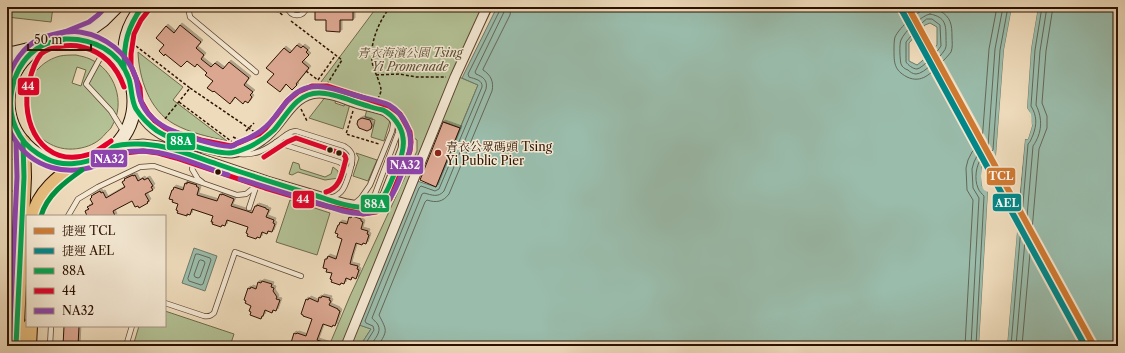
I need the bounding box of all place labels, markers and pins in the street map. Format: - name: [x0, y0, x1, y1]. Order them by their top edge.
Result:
- place label: 青衣公眾碼頭 Tsing Yi Public Pier: [445, 139, 553, 168]
- unlabelled marker: [325, 145, 335, 155]
- unlabelled marker: [334, 148, 344, 158]
- marker: 青衣公眾碼頭 Tsing Yi Public Pier: [433, 148, 443, 158]
- unlabelled marker: [213, 167, 223, 177]

